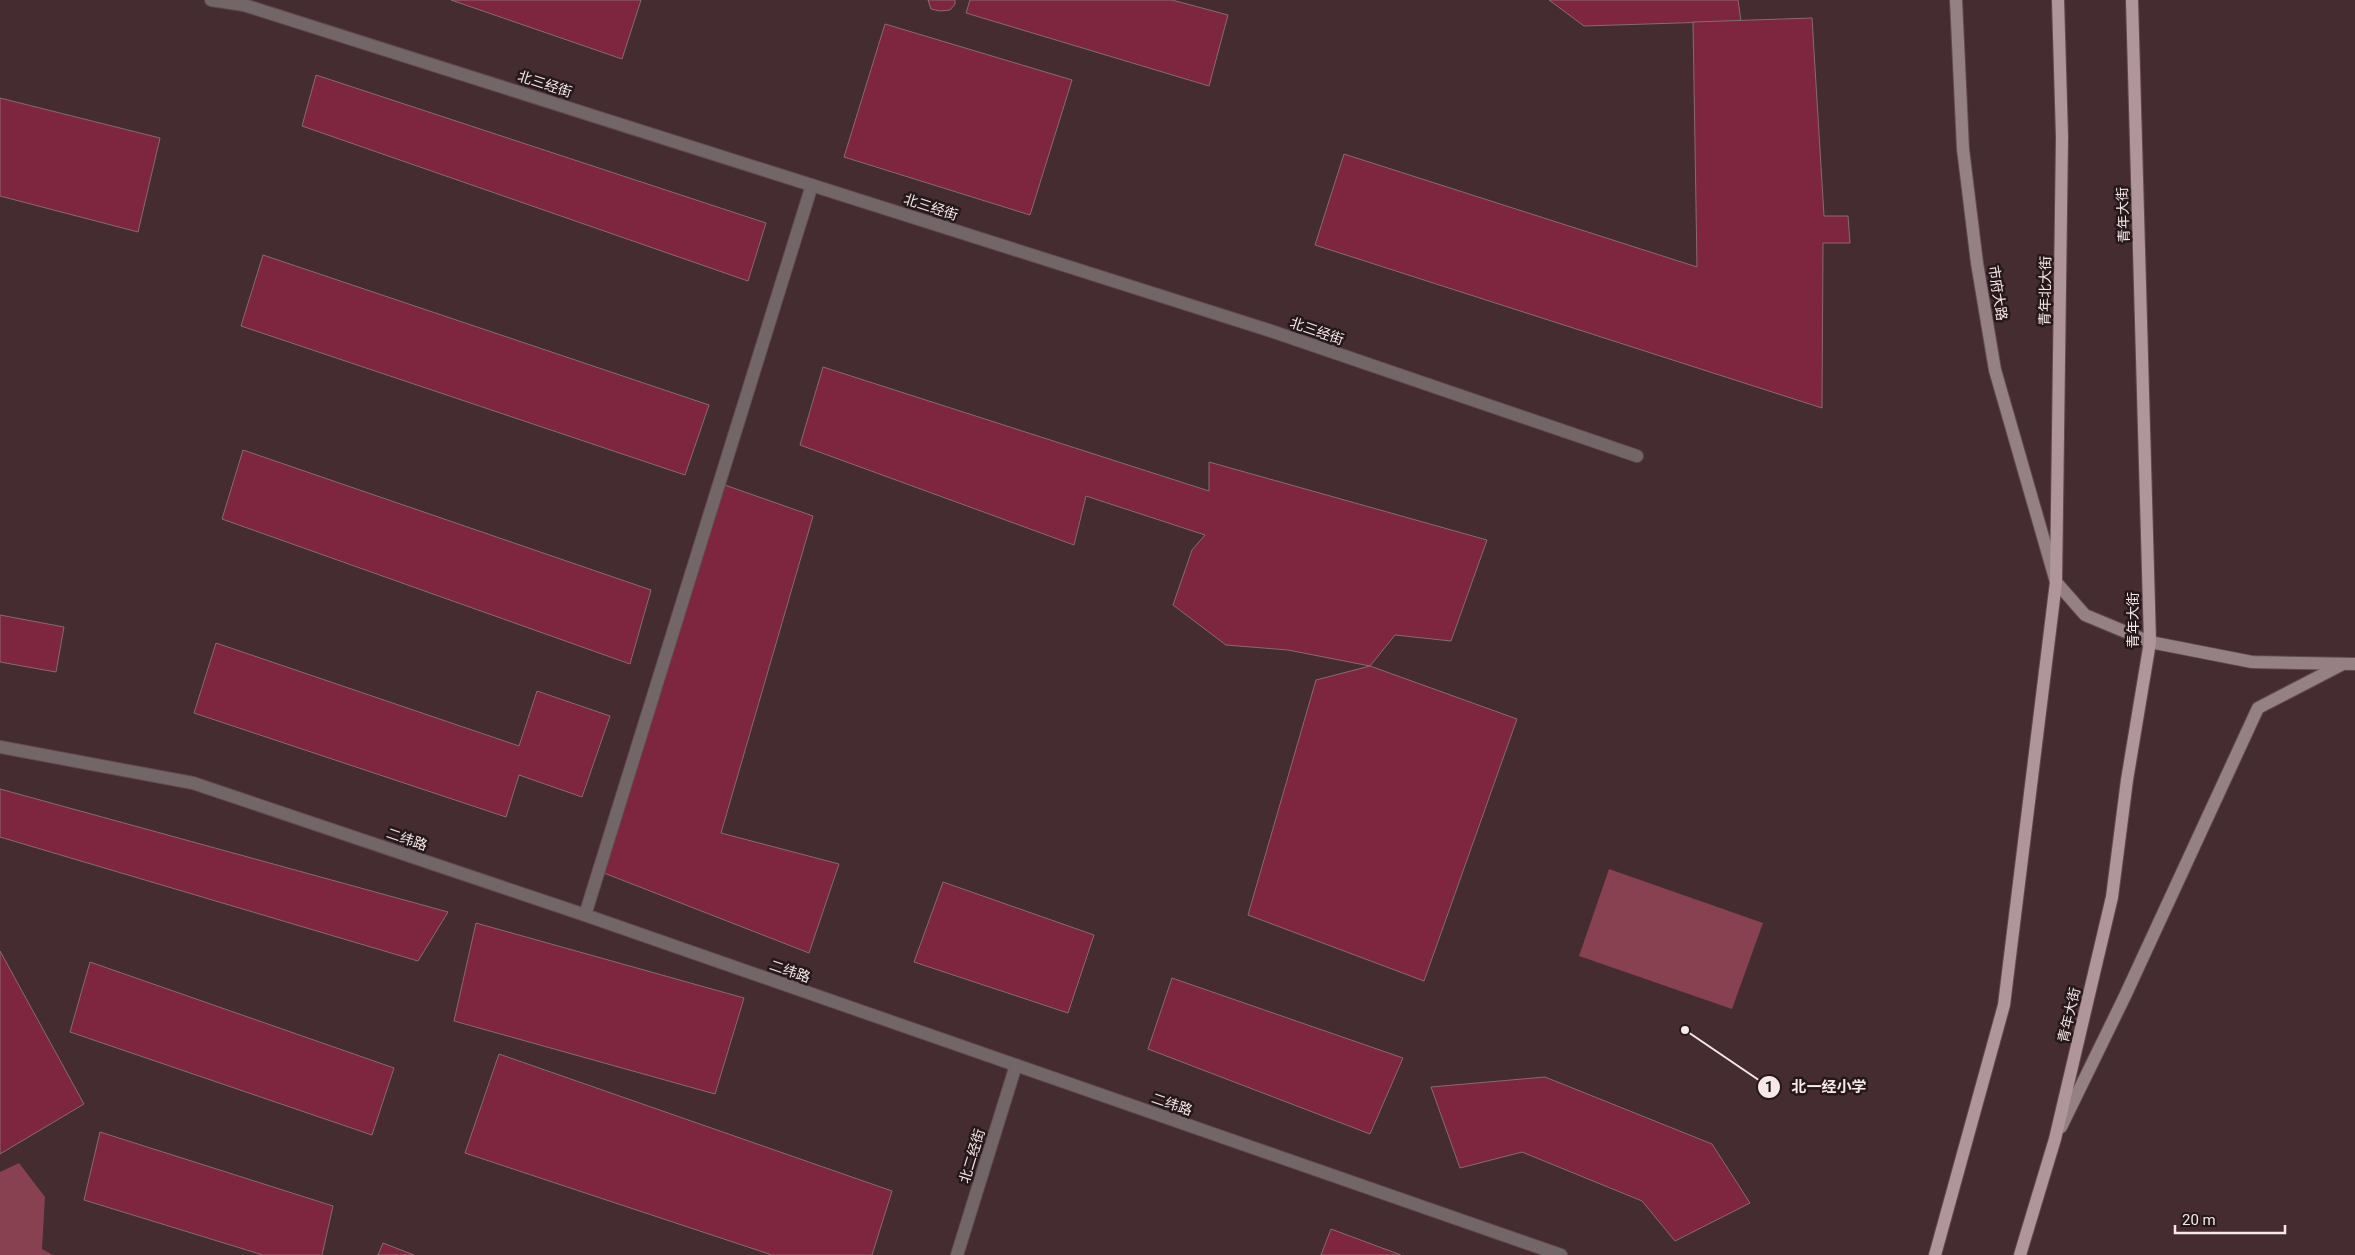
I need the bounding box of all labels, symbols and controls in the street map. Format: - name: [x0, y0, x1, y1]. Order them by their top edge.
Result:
- street label: 北三经街: [516, 68, 574, 100]
- street label: 青年大街: [2114, 187, 2132, 243]
- street label: 北三经街: [902, 191, 960, 223]
- street label: 青年北大街: [2036, 256, 2054, 326]
- street label: 市府大路: [1986, 264, 2010, 322]
- street label: 北三经街: [1288, 314, 1346, 348]
- street label: 青年大街: [2125, 592, 2141, 648]
- street label: 二纬路: [385, 825, 429, 853]
- street label: 二纬路: [768, 957, 812, 985]
- street label: 青年大街: [2055, 986, 2083, 1044]
- callout: 北一经小学: [1757, 1072, 1877, 1102]
- text: 1: [1765, 1078, 1773, 1096]
- text: 北一经小学: [1791, 1078, 1867, 1096]
- street label: 二纬路: [1150, 1090, 1194, 1118]
- street label: 北二经街: [956, 1127, 988, 1185]
- scale bar: [2175, 1202, 2285, 1234]
- text: 20 m: [2182, 1211, 2216, 1229]

